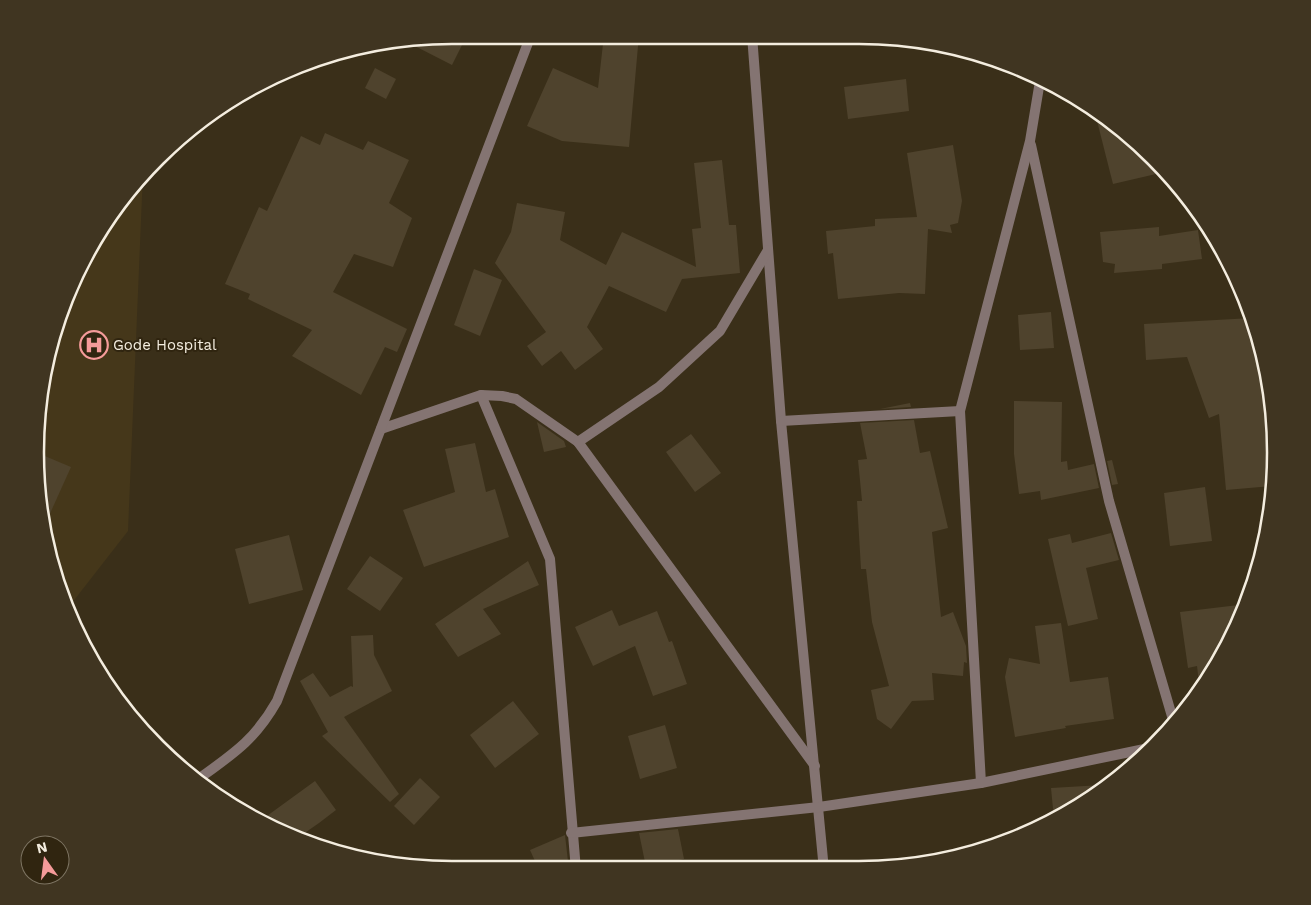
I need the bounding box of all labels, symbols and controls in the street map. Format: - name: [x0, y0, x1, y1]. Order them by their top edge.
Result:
- hospital icon: Gode Hospital: [79, 330, 109, 360]
- place label: Gode Hospital: [113, 336, 217, 354]
- north arrow: [20, 835, 70, 885]
- text: N: [35, 838, 49, 856]

